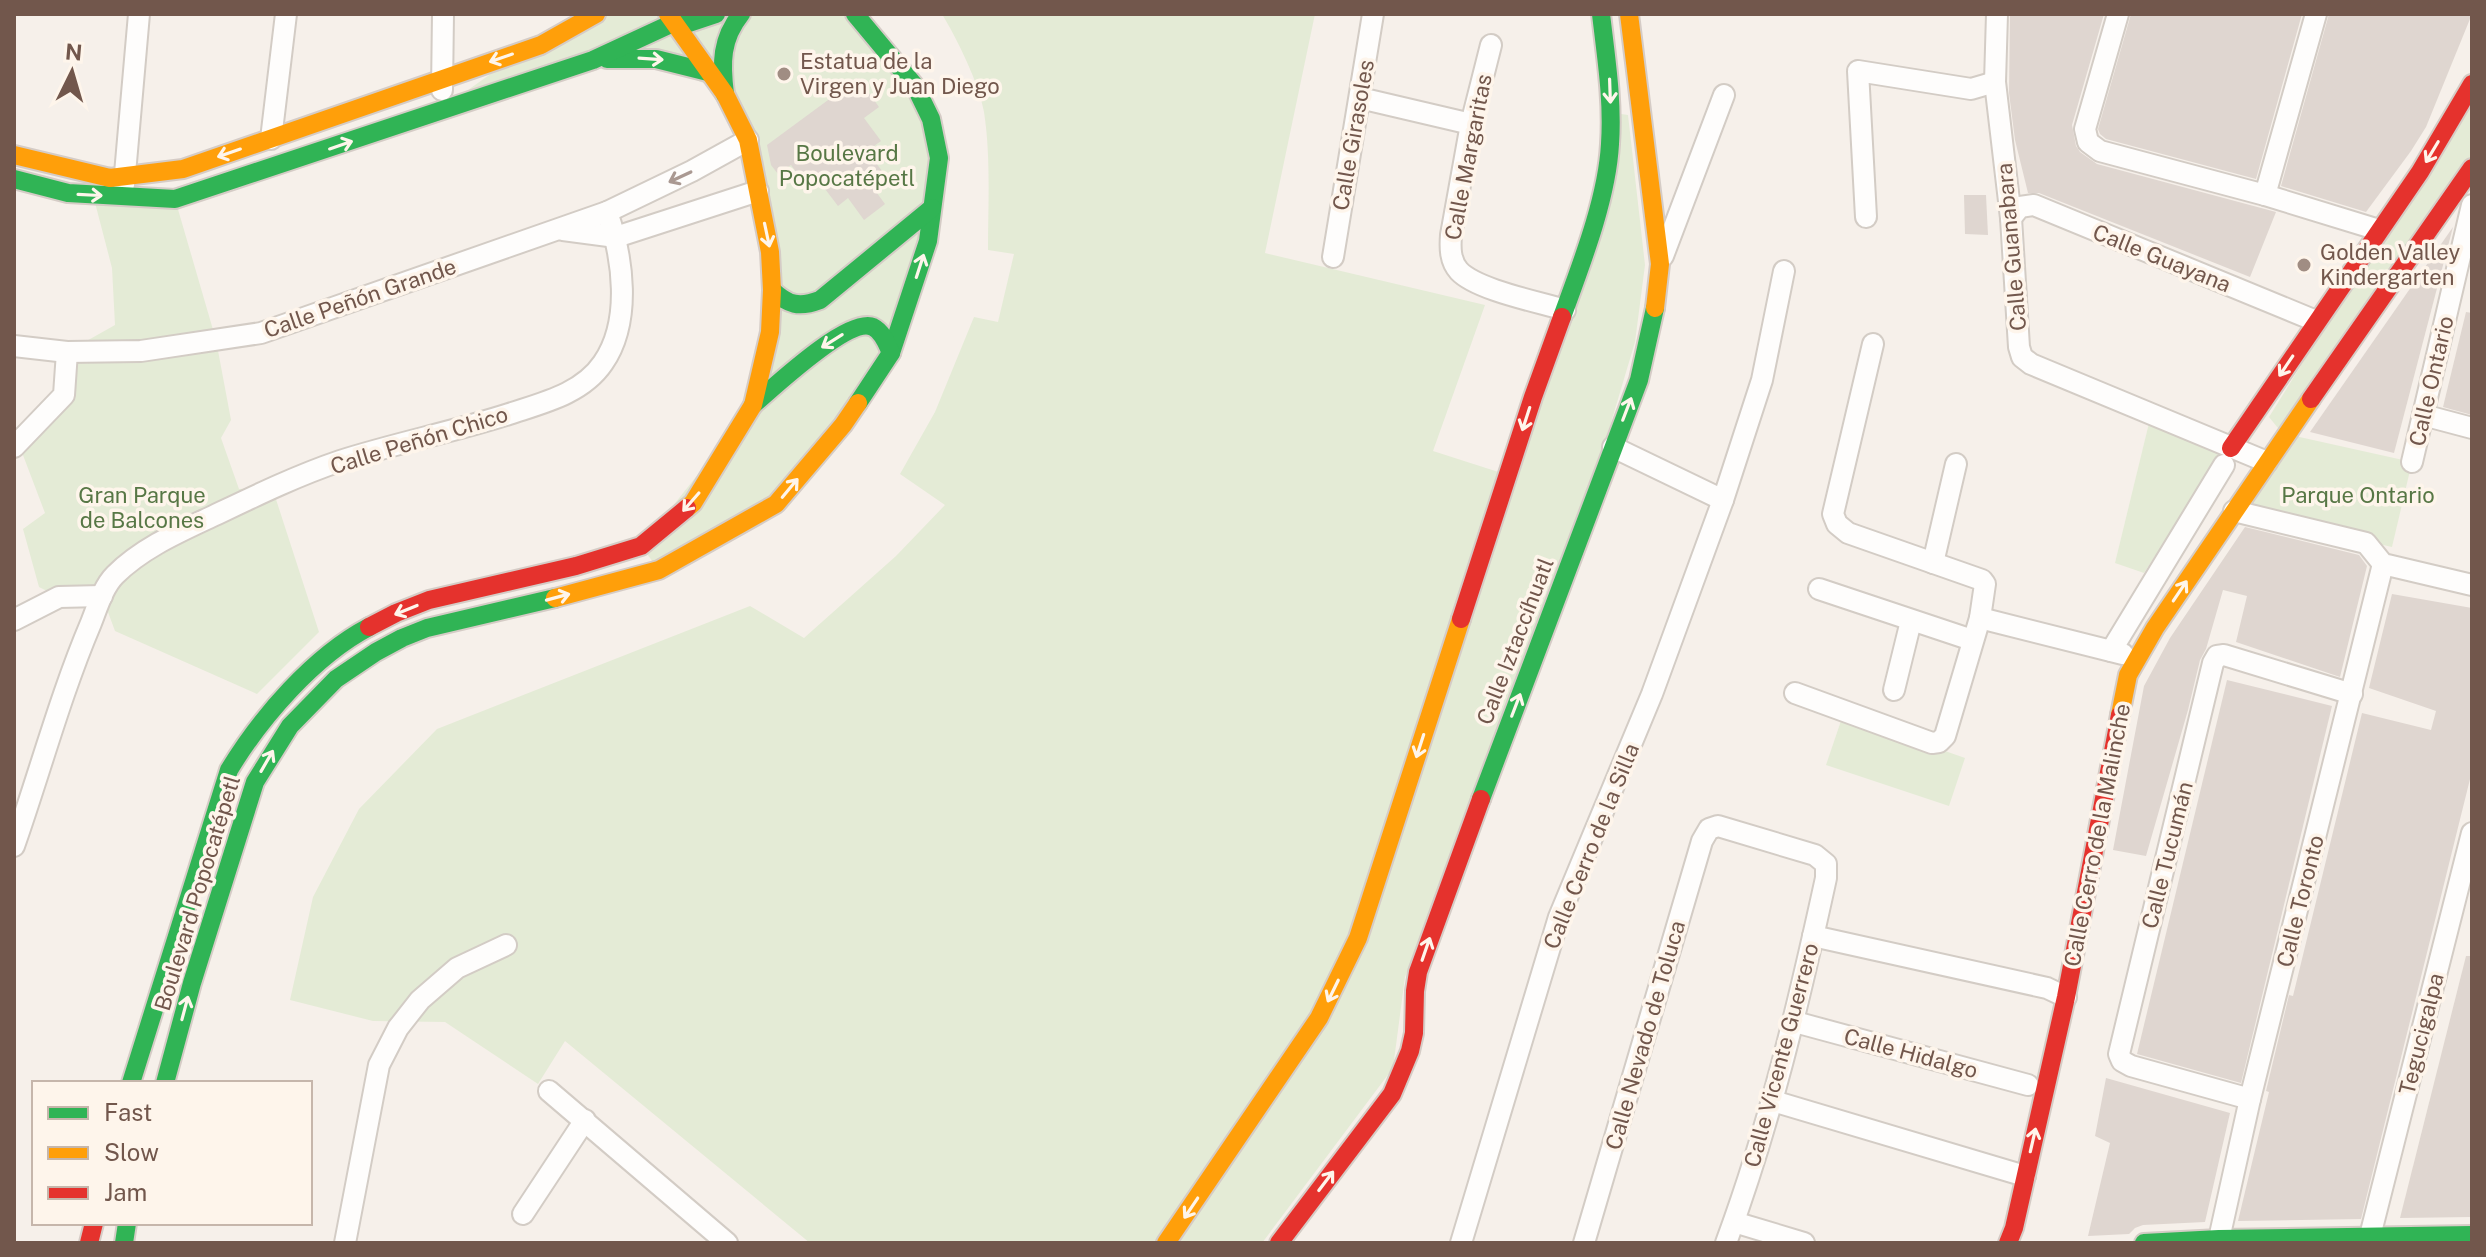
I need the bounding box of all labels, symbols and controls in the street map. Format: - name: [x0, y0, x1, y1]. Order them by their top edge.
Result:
- north arrow: [32, 32, 112, 112]
- text: N: [64, 38, 83, 66]
- place label: Estatua de la Virgen y Juan Diego: [800, 48, 1000, 99]
- one-way arrow: [488, 52, 513, 67]
- one-way arrow: [637, 52, 664, 67]
- street label: Calle Girasoles: [1327, 58, 1379, 212]
- marker: Estatua de la Virgen y Juan Diego: [775, 65, 793, 83]
- street label: Calle Margaritas: [1439, 72, 1497, 242]
- one-way arrow: [1603, 77, 1618, 104]
- one-way arrow: [328, 136, 353, 151]
- one-way arrow: [2424, 139, 2439, 163]
- park label: Boulevard Popocatépetl: [779, 140, 915, 191]
- one-way arrow: [217, 147, 242, 162]
- street label: Calle Guanabara: [1991, 162, 2031, 332]
- one-way arrow: [668, 170, 692, 185]
- one-way arrow: [76, 188, 103, 203]
- street label: Calle Guayana: [2089, 219, 2235, 297]
- one-way arrow: [760, 221, 775, 247]
- place label: Golden Valley Kindergarten: [2320, 239, 2461, 290]
- street label: Calle Peñón Grande: [260, 253, 460, 343]
- one-way arrow: [913, 254, 928, 279]
- marker: Golden Valley Kindergarten: [2295, 256, 2313, 274]
- street label: Calle Ontario: [2403, 313, 2459, 449]
- one-way arrow: [821, 333, 844, 349]
- one-way arrow: [2278, 355, 2294, 377]
- one-way arrow: [1621, 397, 1635, 422]
- street label: Calle Peñón Chico: [327, 401, 511, 479]
- one-way arrow: [1518, 406, 1532, 431]
- one-way arrow: [781, 478, 799, 499]
- park label: Gran Parque de Balcones: [78, 482, 206, 533]
- park label: Parque Ontario: [2281, 482, 2435, 508]
- one-way arrow: [682, 491, 700, 511]
- street label: Calle Iztaccíhuatl: [1471, 554, 1559, 728]
- one-way arrow: [2172, 581, 2188, 603]
- one-way arrow: [545, 588, 571, 603]
- one-way arrow: [394, 603, 419, 618]
- one-way arrow: [1510, 693, 1524, 718]
- street label: Calle Cerro de la Malinche: [2059, 701, 2135, 969]
- one-way arrow: [1412, 733, 1427, 759]
- street label: Calle Cerro de la Silla: [1538, 739, 1644, 953]
- one-way arrow: [259, 750, 275, 773]
- street label: Boulevard Popocatépetl: [149, 772, 245, 1014]
- street label: Calle Tucumán: [2136, 779, 2198, 931]
- street label: Calle Toronto: [2271, 832, 2329, 970]
- street label: Calle Nevado de Toluca: [1600, 917, 1690, 1153]
- one-way arrow: [1420, 936, 1435, 961]
- street label: Calle Vicente Guerrero: [1739, 940, 1823, 1170]
- street label: Tegucigalpa: [2393, 970, 2449, 1098]
- one-way arrow: [1324, 978, 1340, 1002]
- one-way arrow: [179, 995, 194, 1021]
- street label: Calle Hidalgo: [1841, 1023, 1981, 1083]
- legend: [32, 1081, 312, 1225]
- text: Fast: [104, 1098, 152, 1126]
- one-way arrow: [2027, 1128, 2042, 1154]
- text: Slow: [104, 1138, 159, 1166]
- one-way arrow: [1317, 1171, 1334, 1192]
- text: Jam: [104, 1178, 147, 1206]
- one-way arrow: [1183, 1197, 1199, 1219]

